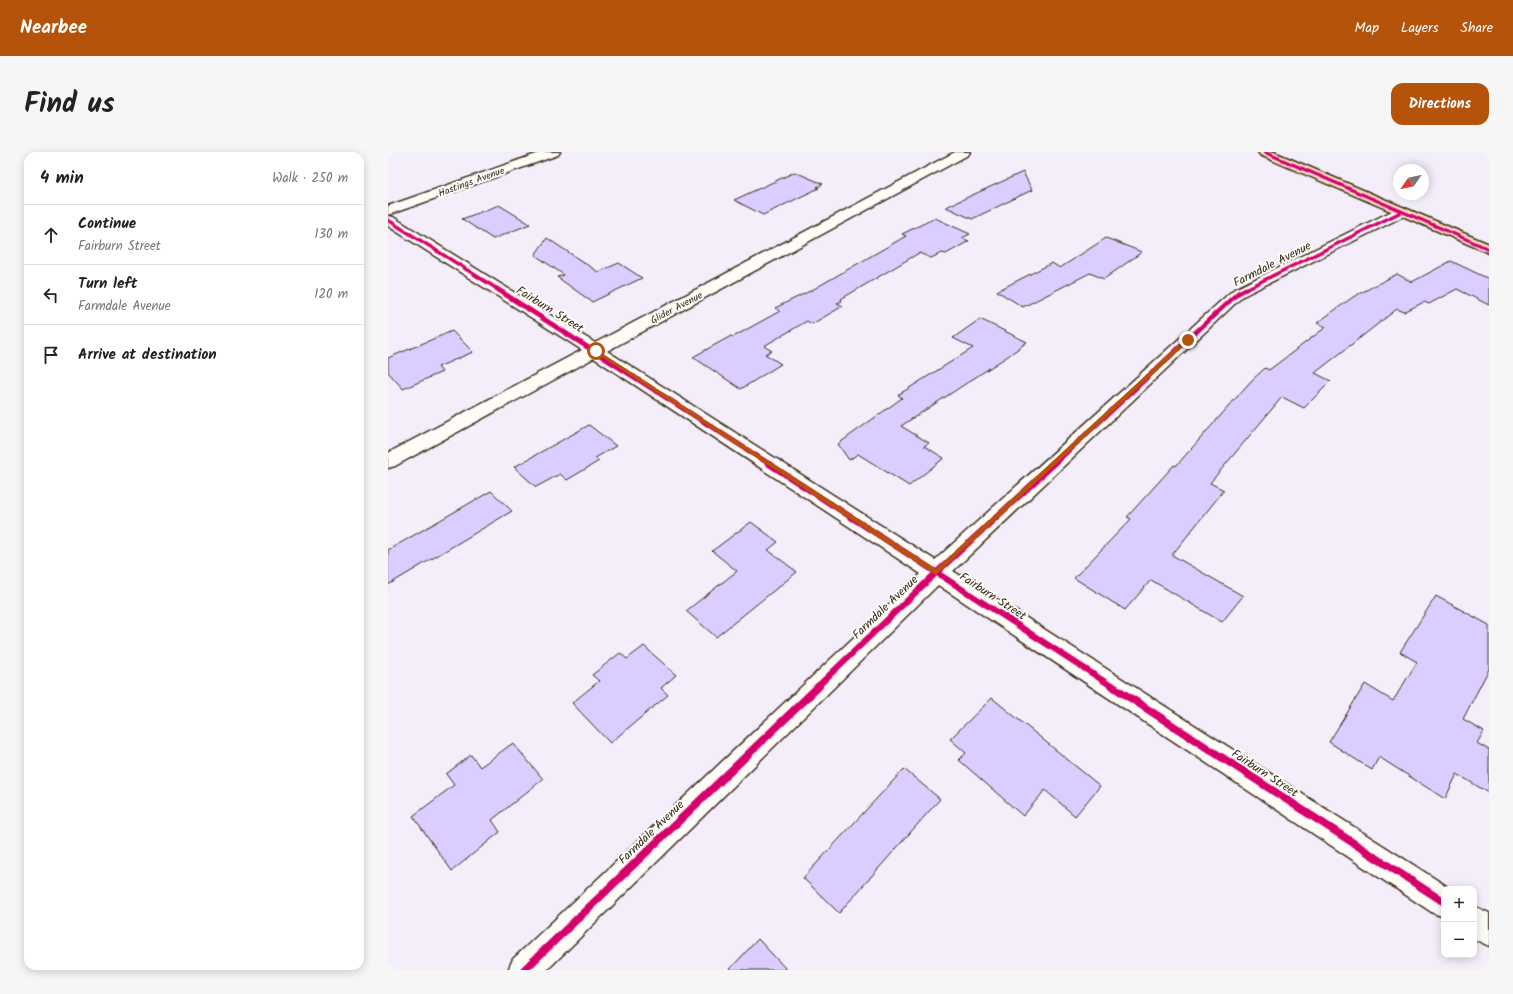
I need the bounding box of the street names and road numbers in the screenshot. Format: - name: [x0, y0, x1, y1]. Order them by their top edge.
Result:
- street label: Hastings Avenue: [436, 162, 507, 201]
- street label: Farmdale Avenue: [1230, 236, 1315, 292]
- street label: Fairburn Street: [512, 281, 587, 338]
- street label: Glider Avenue: [647, 287, 706, 328]
- street label: Fairburn Street: [956, 568, 1030, 625]
- street label: Farmdale Avenue: [848, 570, 923, 644]
- street label: Fairburn Street: [1228, 745, 1302, 802]
- street label: Farmdale Avenue: [614, 795, 689, 869]

